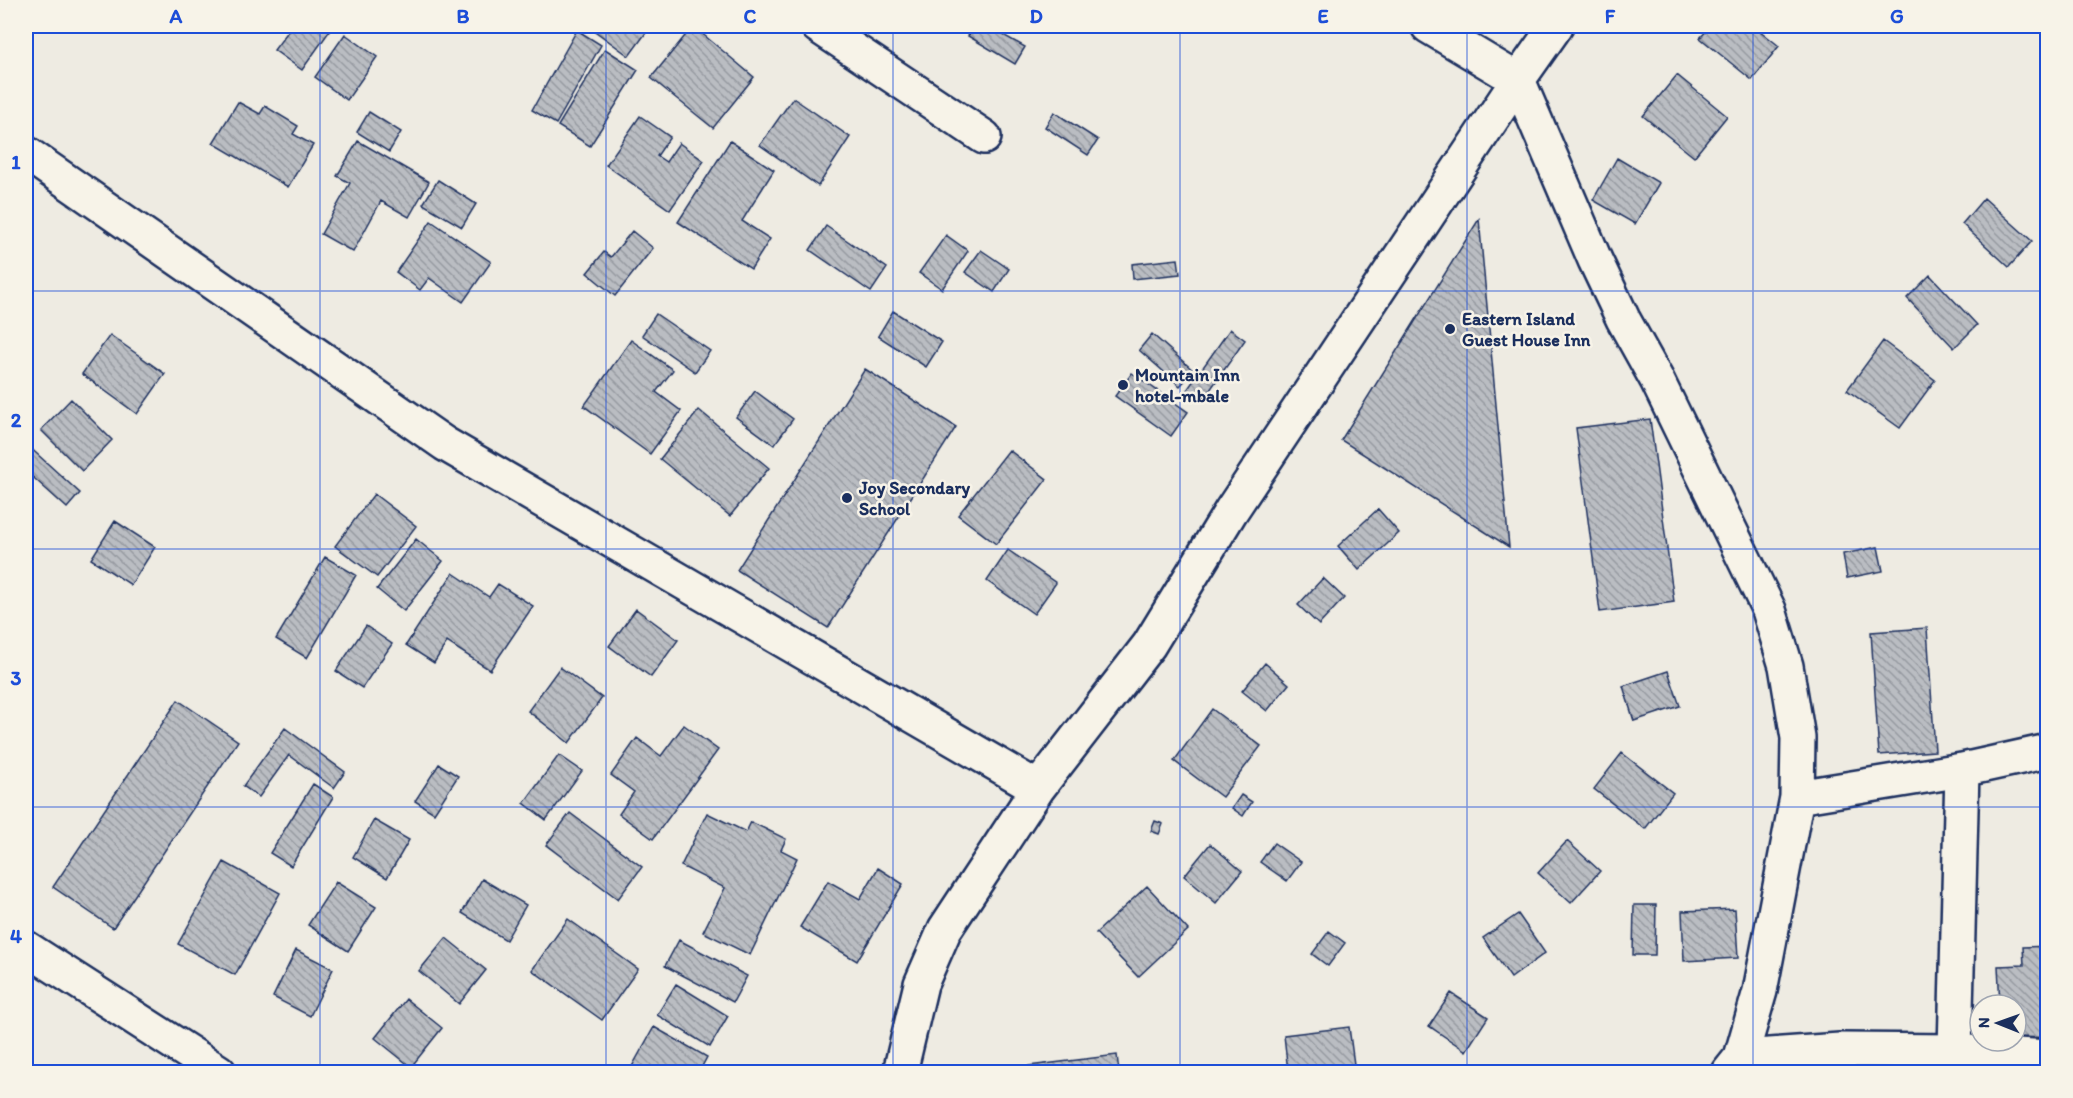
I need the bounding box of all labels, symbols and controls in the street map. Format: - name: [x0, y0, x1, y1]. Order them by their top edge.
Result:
- text: A: [169, 4, 183, 28]
- text: B: [457, 4, 470, 28]
- text: C: [744, 4, 757, 28]
- text: D: [1029, 4, 1043, 28]
- text: E: [1317, 4, 1329, 28]
- text: F: [1605, 4, 1616, 28]
- text: G: [1890, 4, 1904, 28]
- text: 1: [11, 150, 21, 174]
- place label: Eastern Island Guest House Inn: [1462, 308, 1591, 351]
- marker: Eastern Island Guest House Inn: [1443, 322, 1457, 336]
- place label: Mountain Inn hotel-mbale: [1135, 364, 1240, 407]
- marker: Mountain Inn hotel-mbale: [1116, 378, 1130, 392]
- text: 2: [11, 408, 22, 432]
- place label: Joy Secondary School: [858, 477, 970, 520]
- marker: Joy Secondary School: [840, 491, 854, 505]
- text: 3: [11, 666, 22, 690]
- text: 4: [10, 924, 22, 948]
- north arrow: [1968, 993, 2028, 1053]
- text: N: [1974, 1017, 1993, 1028]

